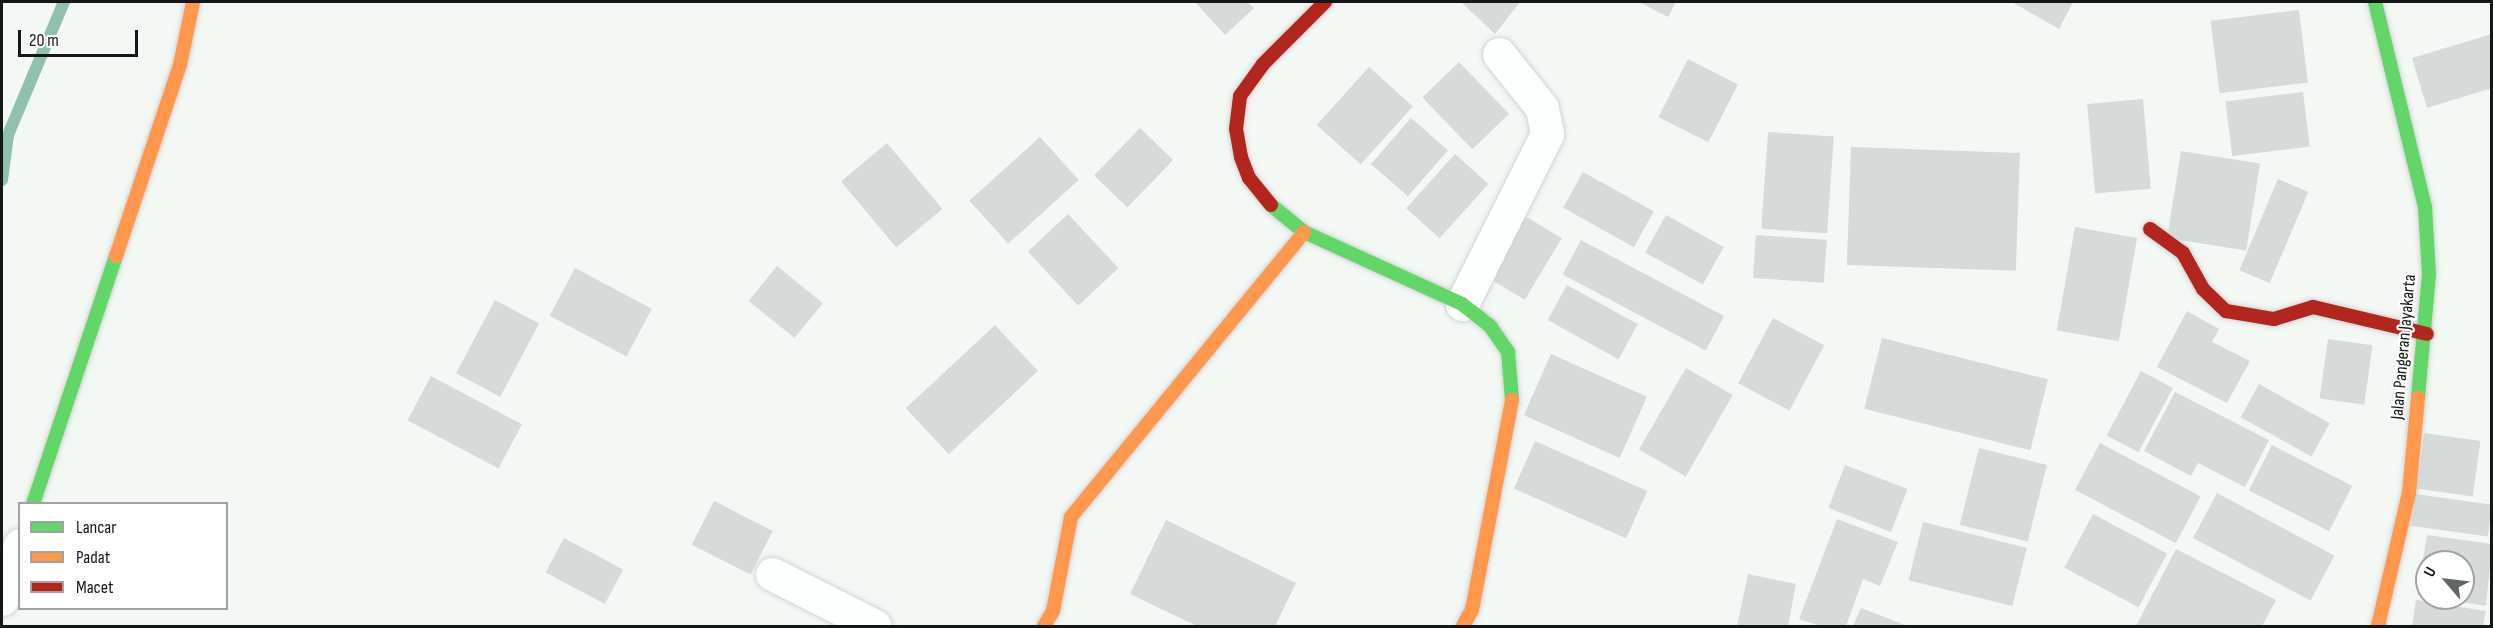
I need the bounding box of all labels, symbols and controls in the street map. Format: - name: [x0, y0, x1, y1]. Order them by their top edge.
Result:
- scale bar: [21, 18, 141, 56]
- text: 20 m: [29, 30, 59, 51]
- street label: Jalan Pangeran Jayakarta: [2387, 273, 2421, 421]
- legend: [18, 502, 228, 610]
- text: Lancar: [76, 517, 116, 538]
- text: Padat: [76, 547, 110, 568]
- north arrow: [2415, 550, 2475, 610]
- text: U: [2420, 564, 2441, 580]
- text: Macet: [76, 577, 113, 598]

